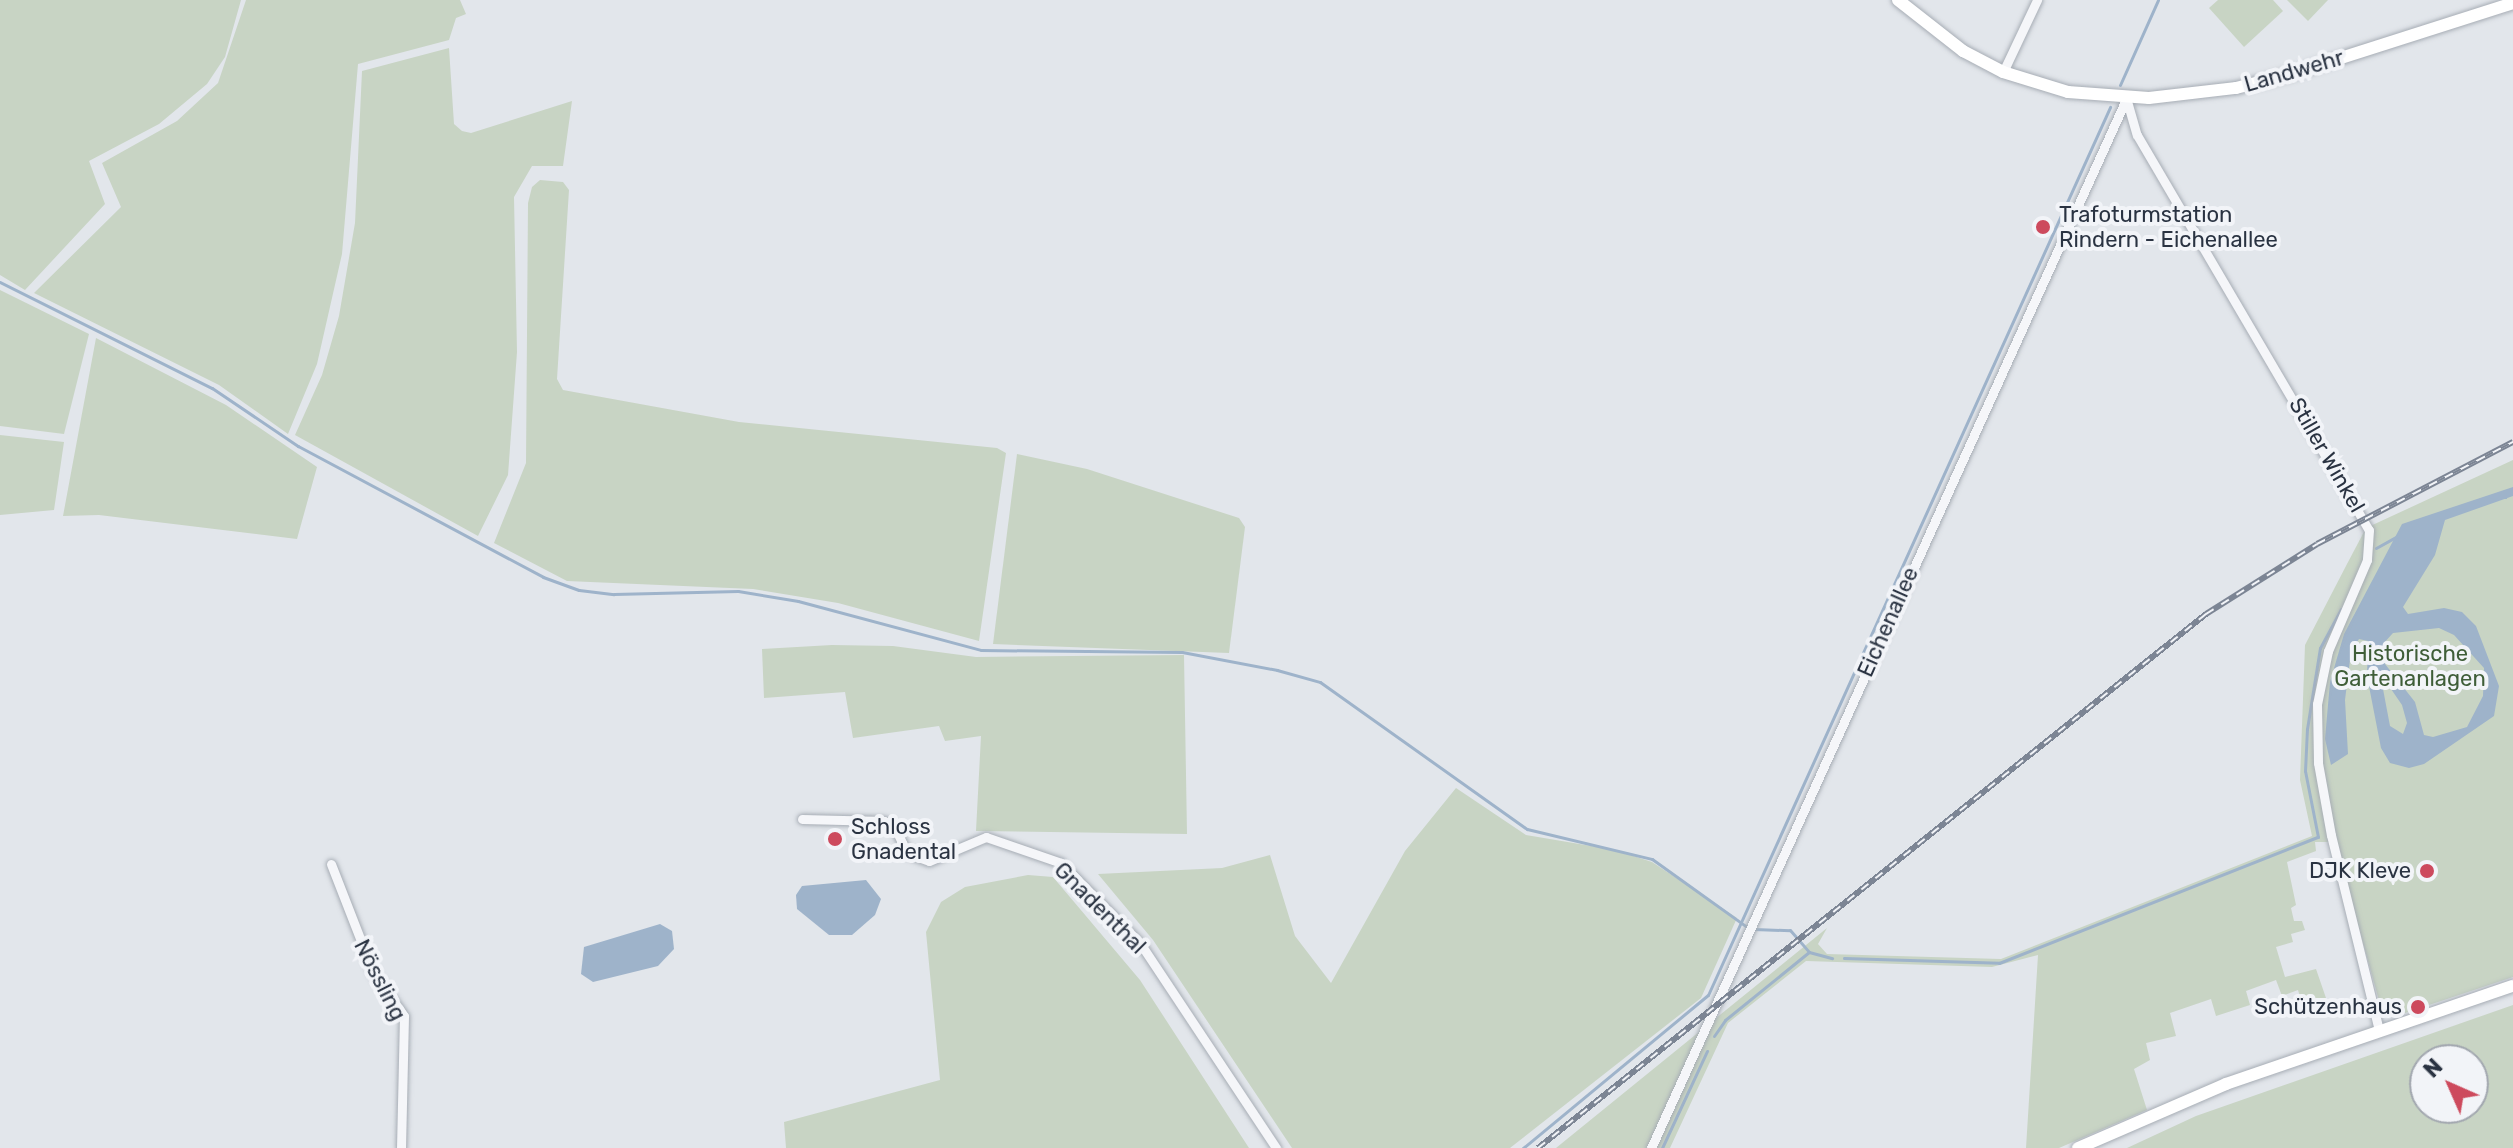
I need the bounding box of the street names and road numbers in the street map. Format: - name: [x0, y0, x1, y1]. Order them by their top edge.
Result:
- street label: Landwehr: [2241, 44, 2347, 98]
- street label: Stiller Winkel: [2283, 392, 2371, 518]
- street label: Eichenallee: [1852, 563, 1924, 681]
- street label: Gnadenthal: [1049, 857, 1151, 959]
- street label: Nössling: [348, 935, 412, 1025]

